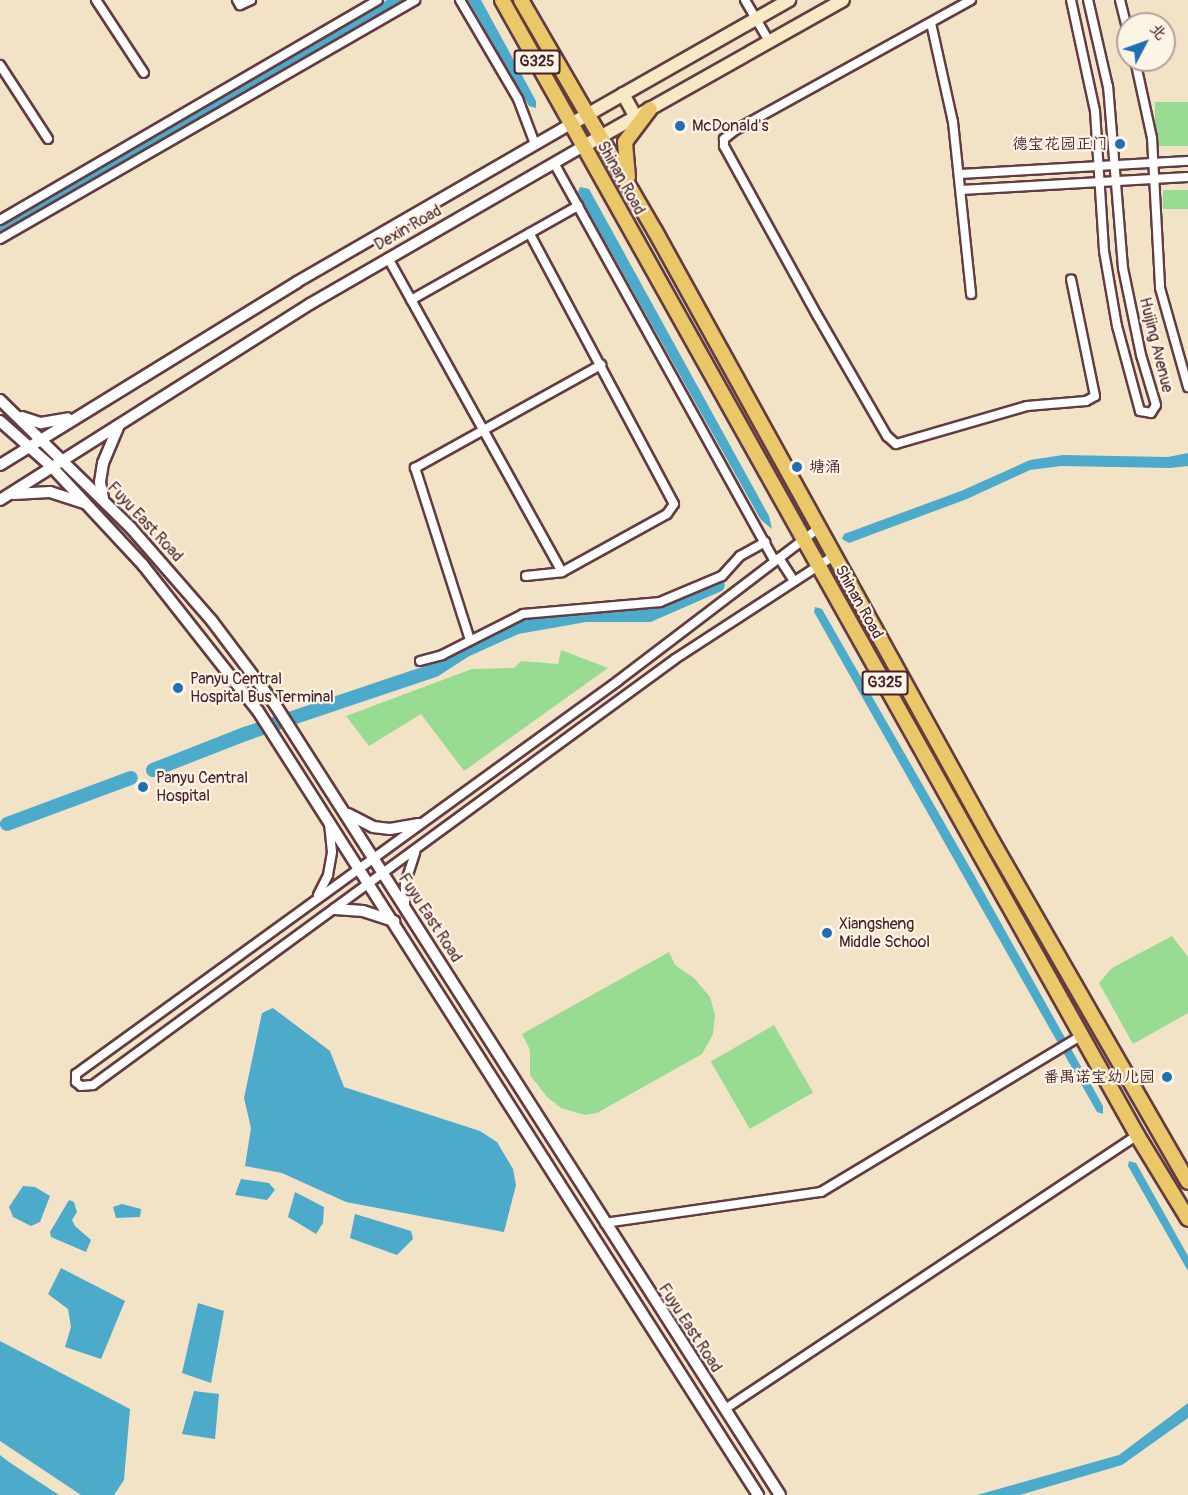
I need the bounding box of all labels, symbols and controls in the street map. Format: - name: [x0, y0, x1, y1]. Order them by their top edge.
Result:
- north arrow: [1116, 12, 1176, 72]
- text: 北: [1145, 19, 1171, 44]
- road number: G325: [513, 50, 561, 74]
- place label: McDonald's: [692, 116, 769, 136]
- marker: McDonald's: [673, 119, 687, 133]
- place label: 德宝花园正门: [1012, 134, 1108, 154]
- marker: 德宝花园正门: [1113, 137, 1127, 151]
- street label: Shinan Road: [593, 138, 649, 218]
- street label: Dexin Road: [371, 201, 445, 255]
- street label: Huijing Avenue: [1135, 295, 1177, 395]
- place label: 塘涌: [809, 457, 841, 477]
- marker: 塘涌: [790, 460, 804, 474]
- street label: Fuyu East Road: [103, 478, 187, 566]
- street label: Shinan Road: [831, 562, 887, 642]
- place label: Panyu Central Hospital Bus Terminal: [190, 669, 334, 707]
- road number: G325: [861, 671, 909, 695]
- marker: Panyu Central Hospital Bus Terminal: [171, 681, 185, 695]
- place label: Panyu Central Hospital: [156, 768, 248, 806]
- marker: Panyu Central Hospital: [134, 778, 152, 796]
- street label: Fuyu East Road: [394, 870, 466, 966]
- place label: Xiangsheng Middle School: [839, 914, 930, 952]
- marker: Xiangsheng Middle School: [820, 926, 834, 940]
- place label: 番禺诺宝幼儿园: [1043, 1067, 1155, 1087]
- marker: 番禺诺宝幼儿园: [1160, 1070, 1174, 1084]
- street label: Fuyu East Road: [654, 1280, 726, 1376]

